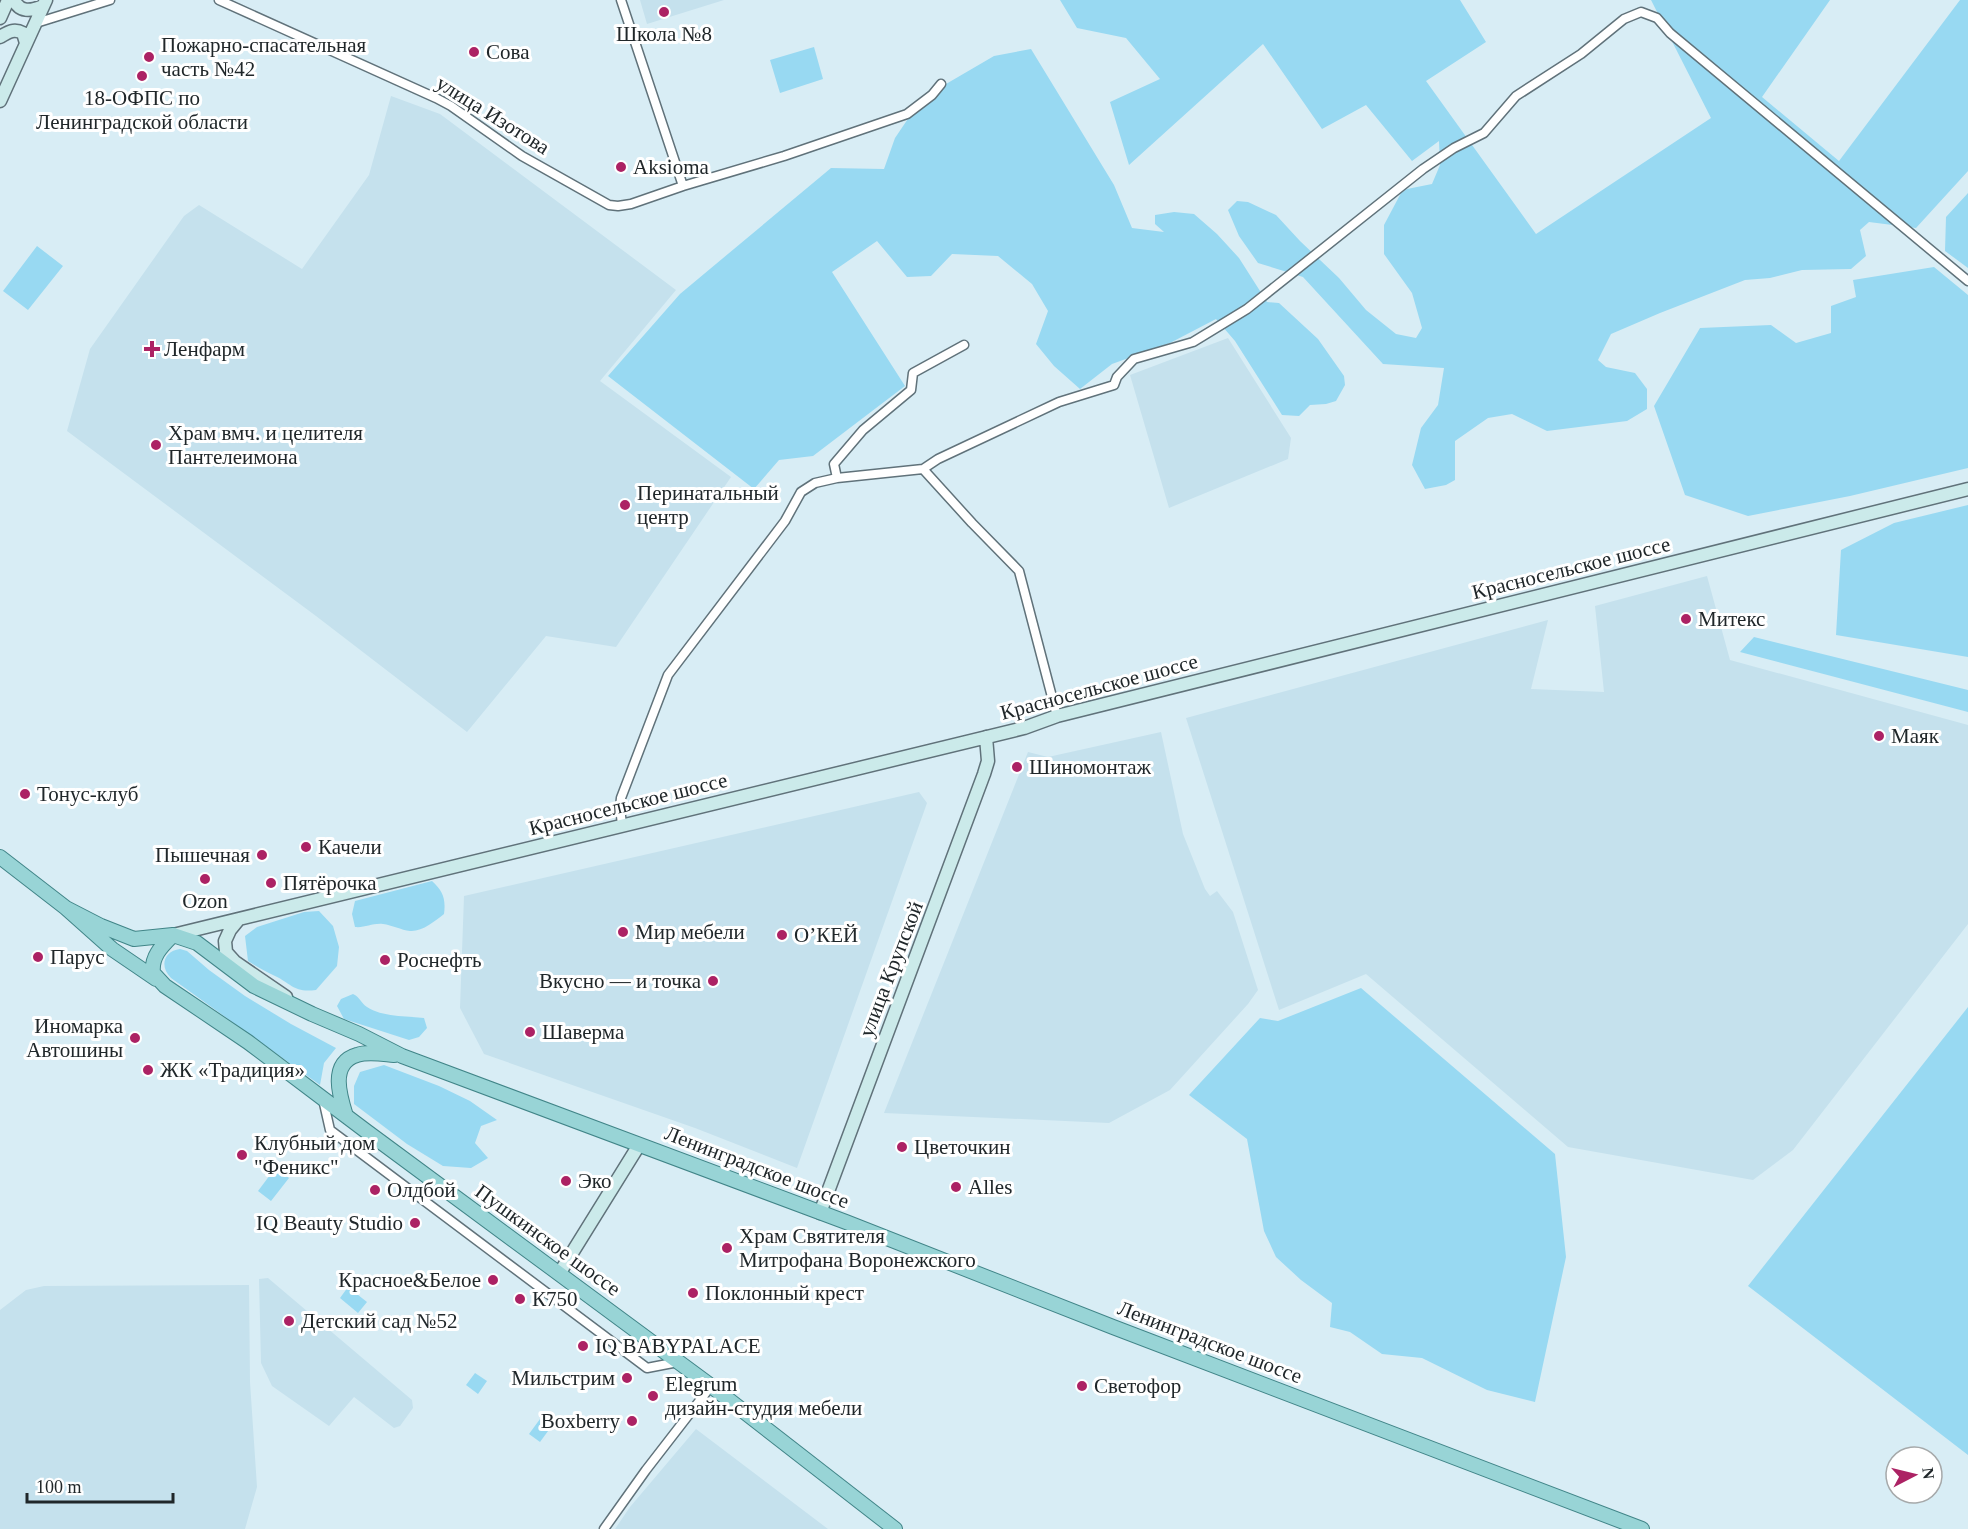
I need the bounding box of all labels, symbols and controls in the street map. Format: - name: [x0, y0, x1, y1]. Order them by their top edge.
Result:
- marker: Школа №8: [657, 5, 671, 19]
- place label: Школа №8: [616, 22, 712, 46]
- place label: Пожарно-спасательная часть №42: [161, 33, 367, 81]
- place label: Сова: [486, 40, 530, 64]
- marker: Сова: [467, 45, 481, 59]
- marker: Пожарно-спасательная часть №42: [142, 50, 156, 64]
- marker: 18-ОФПС по Ленинградской области: [135, 69, 149, 83]
- street label: улица Изотова: [432, 71, 555, 160]
- place label: 18-ОФПС по Ленинградской области: [36, 86, 248, 134]
- place label: Aksioma: [633, 155, 710, 179]
- marker: Aksioma: [614, 160, 628, 174]
- place label: Ленфарм: [164, 337, 245, 361]
- marker: Ленфарм: [145, 342, 159, 356]
- place label: Храм вмч. и целителя Пантелеимона: [168, 421, 363, 469]
- marker: Храм вмч. и целителя Пантелеимона: [149, 438, 163, 452]
- place label: Перинатальный центр: [637, 481, 779, 529]
- marker: Перинатальный центр: [618, 498, 632, 512]
- street label: Красносельское шоссе: [1469, 532, 1673, 604]
- place label: Митекс: [1698, 607, 1765, 631]
- marker: Митекс: [1679, 612, 1693, 626]
- street label: Красносельское шоссе: [998, 649, 1200, 725]
- place label: Маяк: [1891, 724, 1940, 748]
- marker: Маяк: [1872, 729, 1886, 743]
- place label: Шиномонтаж: [1029, 755, 1152, 779]
- marker: Шиномонтаж: [1010, 760, 1024, 774]
- street label: Красносельское шоссе: [526, 768, 730, 840]
- place label: Тонус-клуб: [37, 782, 138, 806]
- marker: Тонус-клуб: [18, 787, 32, 801]
- place label: Качели: [318, 835, 382, 859]
- marker: Качели: [299, 840, 313, 854]
- place label: Пышечная: [155, 843, 250, 867]
- marker: Пышечная: [255, 848, 269, 862]
- place label: Пятёрочка: [283, 871, 377, 895]
- marker: Ozon: [198, 872, 212, 886]
- marker: Пятёрочка: [264, 876, 278, 890]
- place label: Ozon: [182, 889, 228, 913]
- street label: улица Крупской: [854, 898, 928, 1040]
- place label: Мир мебели: [635, 920, 745, 944]
- place label: О’КЕЙ: [794, 923, 858, 947]
- marker: Мир мебели: [616, 925, 630, 939]
- marker: О’КЕЙ: [775, 928, 789, 942]
- place label: Парус: [50, 945, 105, 969]
- place label: Роснефть: [397, 948, 482, 972]
- marker: Парус: [31, 950, 45, 964]
- marker: Роснефть: [378, 953, 392, 967]
- place label: Вкусно — и точка: [539, 969, 702, 993]
- marker: Вкусно — и точка: [706, 974, 720, 988]
- place label: Иномарка Автошины: [26, 1014, 124, 1062]
- place label: Шаверма: [542, 1020, 625, 1044]
- marker: Шаверма: [523, 1025, 537, 1039]
- marker: Иномарка Автошины: [128, 1031, 142, 1045]
- place label: ЖК «Традиция»: [160, 1058, 305, 1082]
- marker: ЖК «Традиция»: [141, 1063, 155, 1077]
- street label: Ленинградское шоссе: [661, 1121, 853, 1213]
- place label: Клубный дом "Феникс": [254, 1131, 375, 1179]
- place label: Цветочкин: [914, 1135, 1010, 1159]
- marker: Цветочкин: [895, 1140, 909, 1154]
- marker: Клубный дом "Феникс": [235, 1148, 249, 1162]
- place label: Эко: [578, 1169, 612, 1193]
- marker: Эко: [559, 1174, 573, 1188]
- place label: Alles: [968, 1175, 1012, 1199]
- place label: Олдбой: [387, 1178, 456, 1202]
- street label: Пушкинское шоссе: [471, 1179, 625, 1301]
- marker: Alles: [949, 1180, 963, 1194]
- marker: Олдбой: [368, 1183, 382, 1197]
- place label: IQ Beauty Studio: [256, 1211, 403, 1235]
- marker: IQ Beauty Studio: [408, 1216, 422, 1230]
- place label: Храм Святителя Митрофана Воронежского: [739, 1224, 976, 1272]
- marker: Храм Святителя Митрофана Воронежского: [720, 1241, 734, 1255]
- place label: Красное&Белое: [338, 1268, 481, 1292]
- marker: Красное&Белое: [486, 1273, 500, 1287]
- place label: Поклонный крест: [705, 1281, 864, 1305]
- marker: Поклонный крест: [686, 1286, 700, 1300]
- place label: К750: [532, 1287, 578, 1311]
- marker: К750: [513, 1292, 527, 1306]
- street label: Ленинградское шоссе: [1114, 1296, 1306, 1388]
- place label: Детский сад №52: [301, 1309, 457, 1333]
- marker: Детский сад №52: [282, 1314, 296, 1328]
- place label: IQ BABYPALACE: [595, 1334, 761, 1358]
- marker: IQ BABYPALACE: [576, 1339, 590, 1353]
- place label: Мильстрим: [511, 1366, 615, 1390]
- marker: Мильстрим: [620, 1371, 634, 1385]
- place label: Elegrum дизайн-студия мебели: [665, 1372, 862, 1420]
- place label: Светофор: [1094, 1374, 1181, 1398]
- marker: Светофор: [1075, 1379, 1089, 1393]
- marker: Elegrum дизайн-студия мебели: [646, 1389, 660, 1403]
- place label: Boxberry: [541, 1409, 620, 1433]
- marker: Boxberry: [625, 1414, 639, 1428]
- north arrow: [1884, 1445, 1944, 1505]
- scale bar: [27, 1466, 172, 1504]
- text: N: [1919, 1466, 1938, 1480]
- text: 100 m: [36, 1477, 82, 1497]

